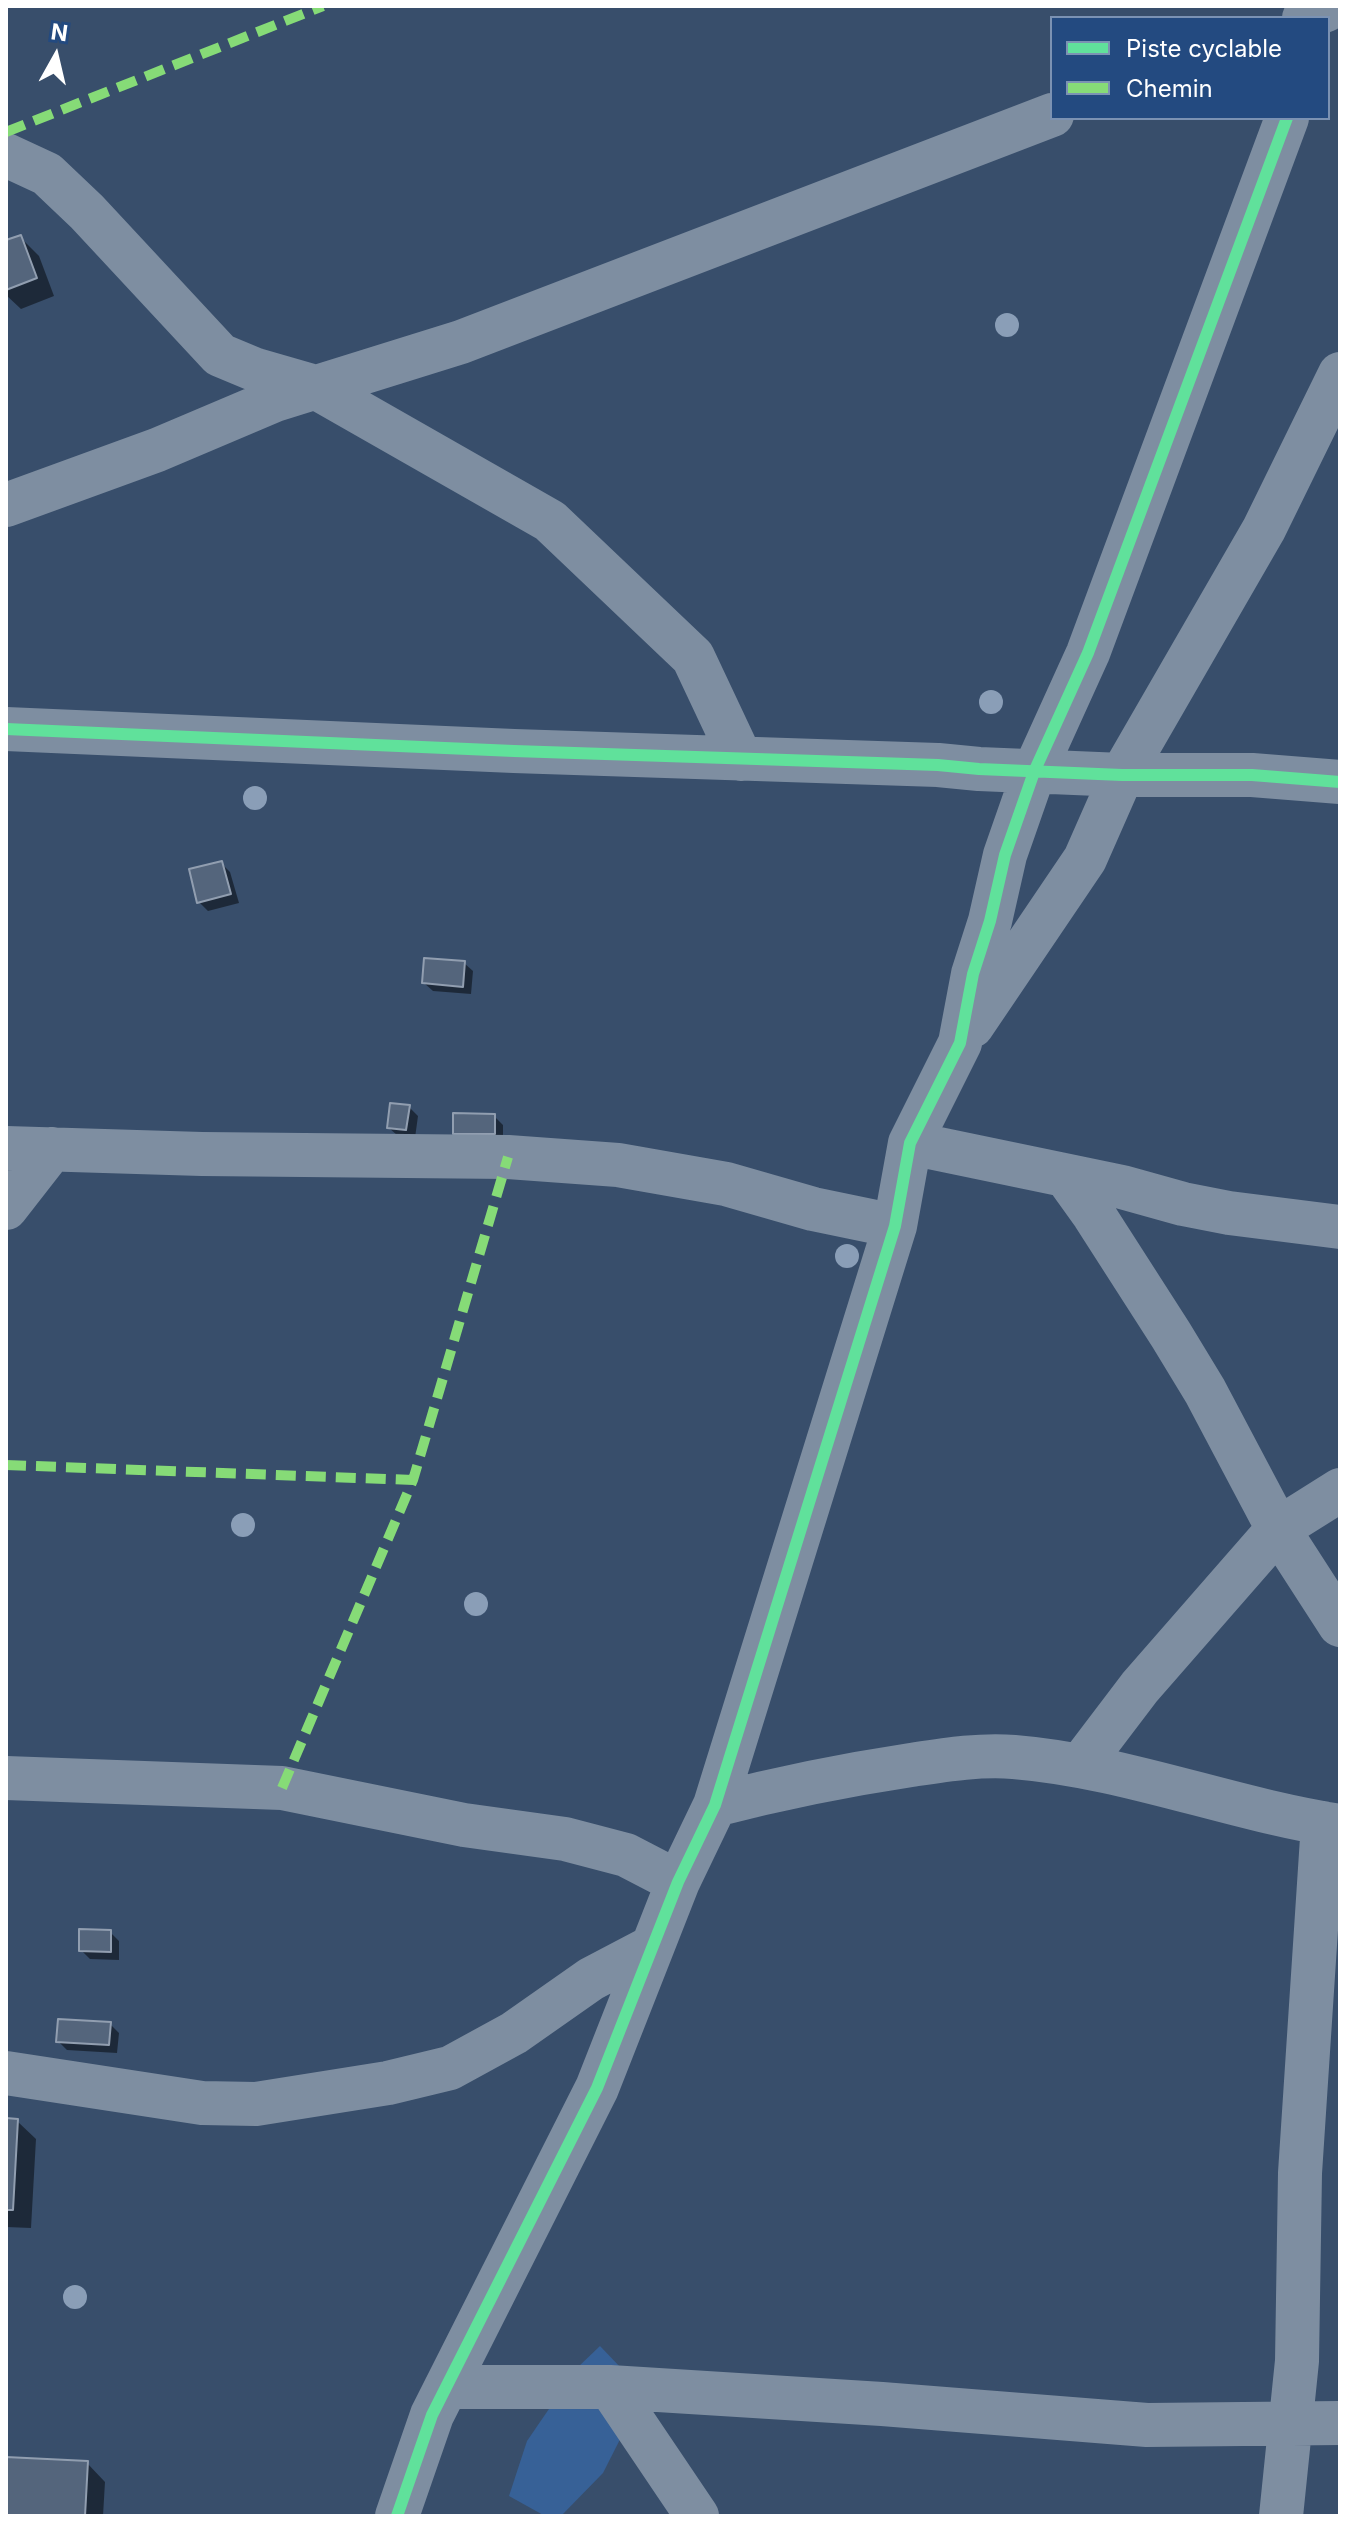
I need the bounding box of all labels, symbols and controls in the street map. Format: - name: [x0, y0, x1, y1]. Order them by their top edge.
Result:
- north arrow: [16, 16, 96, 96]
- legend: [1050, 16, 1330, 120]
- text: N: [49, 18, 69, 46]
- text: Piste cyclable: [1126, 34, 1282, 63]
- text: Chemin: [1126, 74, 1213, 103]

